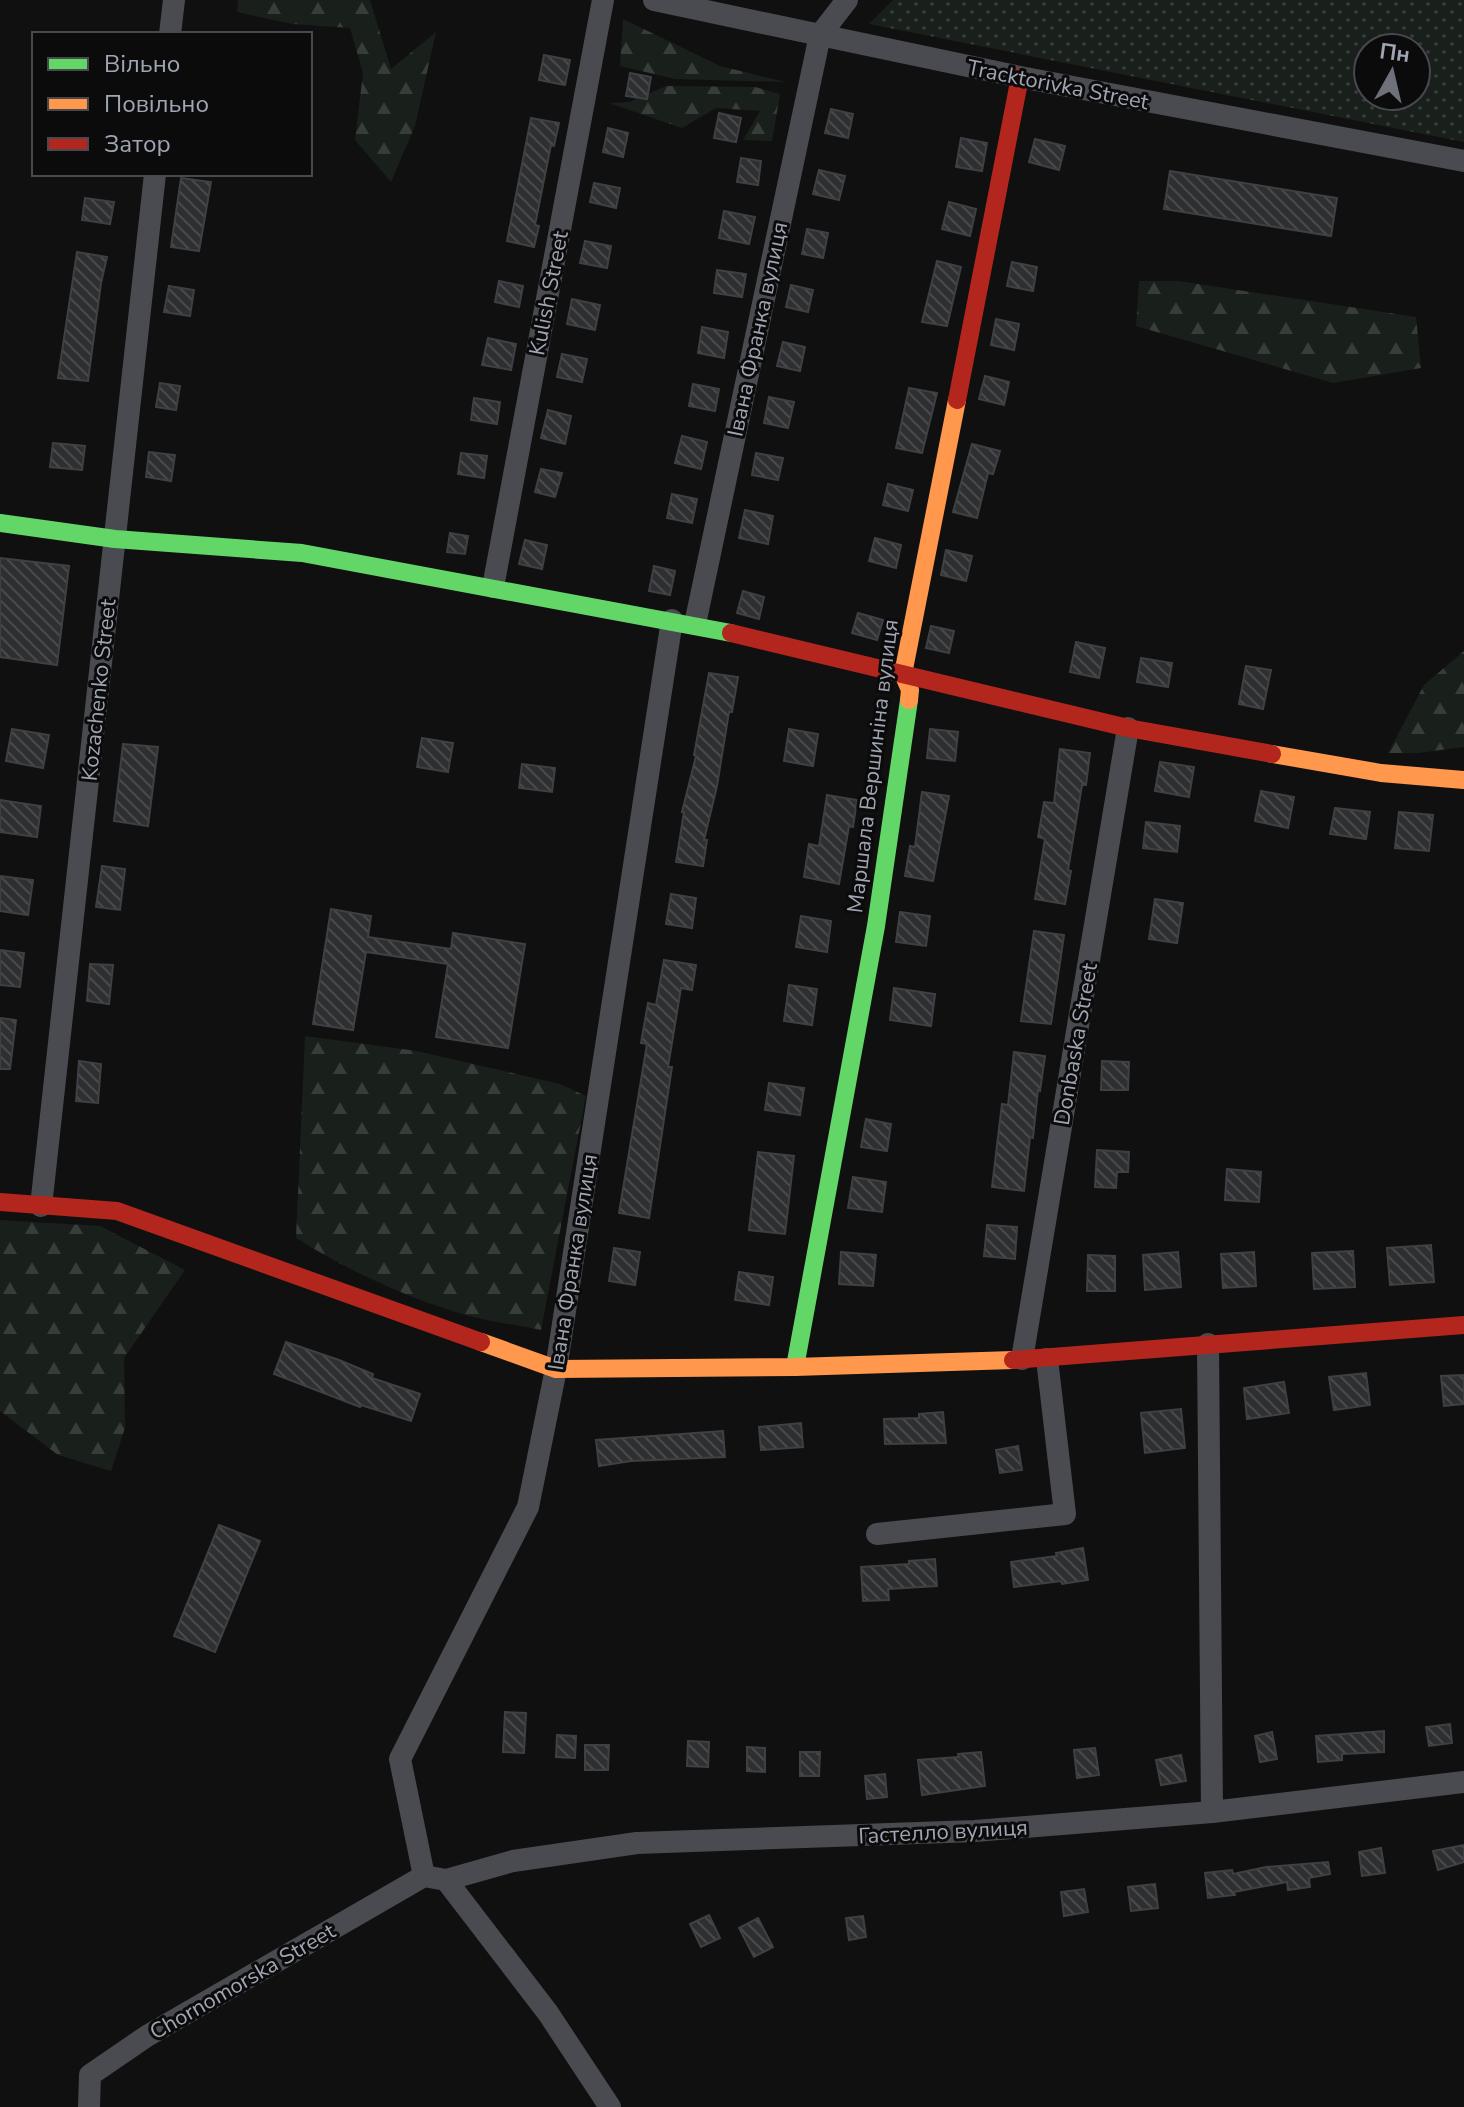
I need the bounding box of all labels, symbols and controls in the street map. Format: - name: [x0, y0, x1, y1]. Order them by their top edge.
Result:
- legend: [32, 32, 312, 176]
- north arrow: [1352, 32, 1432, 112]
- text: Пн: [1378, 36, 1412, 70]
- text: Вільно: [104, 48, 180, 80]
- street label: Tracktorivka Street: [965, 53, 1151, 117]
- text: Повільно: [104, 88, 209, 120]
- text: Затор: [104, 128, 171, 160]
- street label: Івана Франка вулиця: [721, 219, 795, 439]
- street label: Kulish Street: [522, 228, 576, 358]
- street label: Kozachenko Street: [75, 597, 123, 783]
- street label: Маршала Вершиніна вулиця: [840, 618, 906, 915]
- street label: Donbaska Street: [1047, 960, 1105, 1128]
- street label: Івана Франка вулиця: [541, 1152, 605, 1373]
- street label: Гастелло вулиця: [858, 1813, 1029, 1851]
- street label: Chornomorska Street: [144, 1916, 341, 2047]

